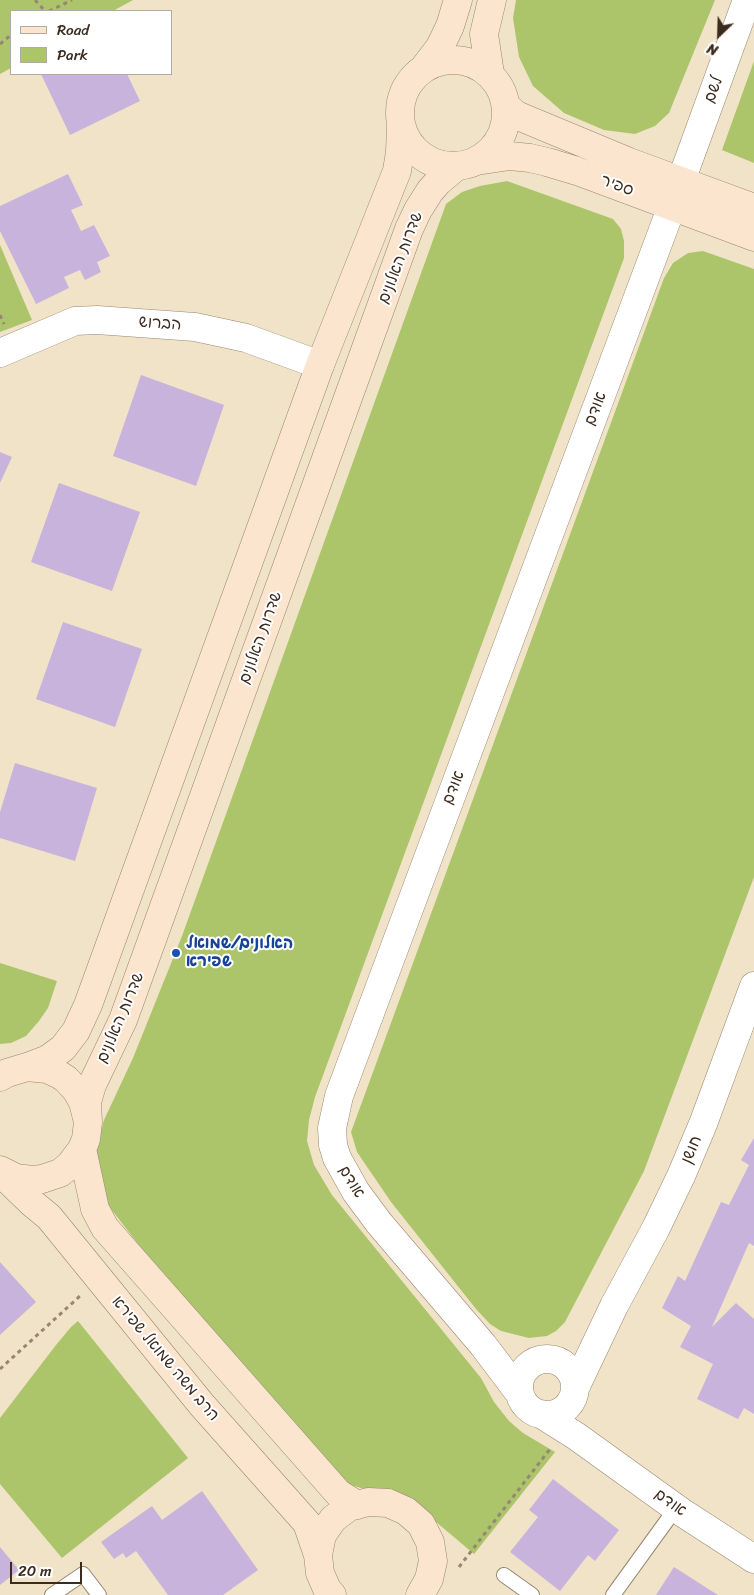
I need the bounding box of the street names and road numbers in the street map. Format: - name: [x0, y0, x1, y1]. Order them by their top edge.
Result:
- street label: לשם: [700, 74, 728, 106]
- street label: ספיר: [598, 171, 636, 201]
- street label: שדרות האלונים: [375, 209, 427, 307]
- street label: הברוש: [138, 313, 182, 335]
- street label: אודם: [581, 389, 611, 429]
- street label: שדרות האלונים: [235, 589, 287, 687]
- street label: אודם: [439, 768, 469, 808]
- street label: שדרות האלונים: [93, 969, 149, 1067]
- street label: חושן: [678, 1133, 706, 1167]
- street label: אודם: [334, 1162, 368, 1202]
- street label: הרב משה שמואל שפירא: [107, 1293, 223, 1425]
- street label: אודם: [650, 1485, 690, 1521]

